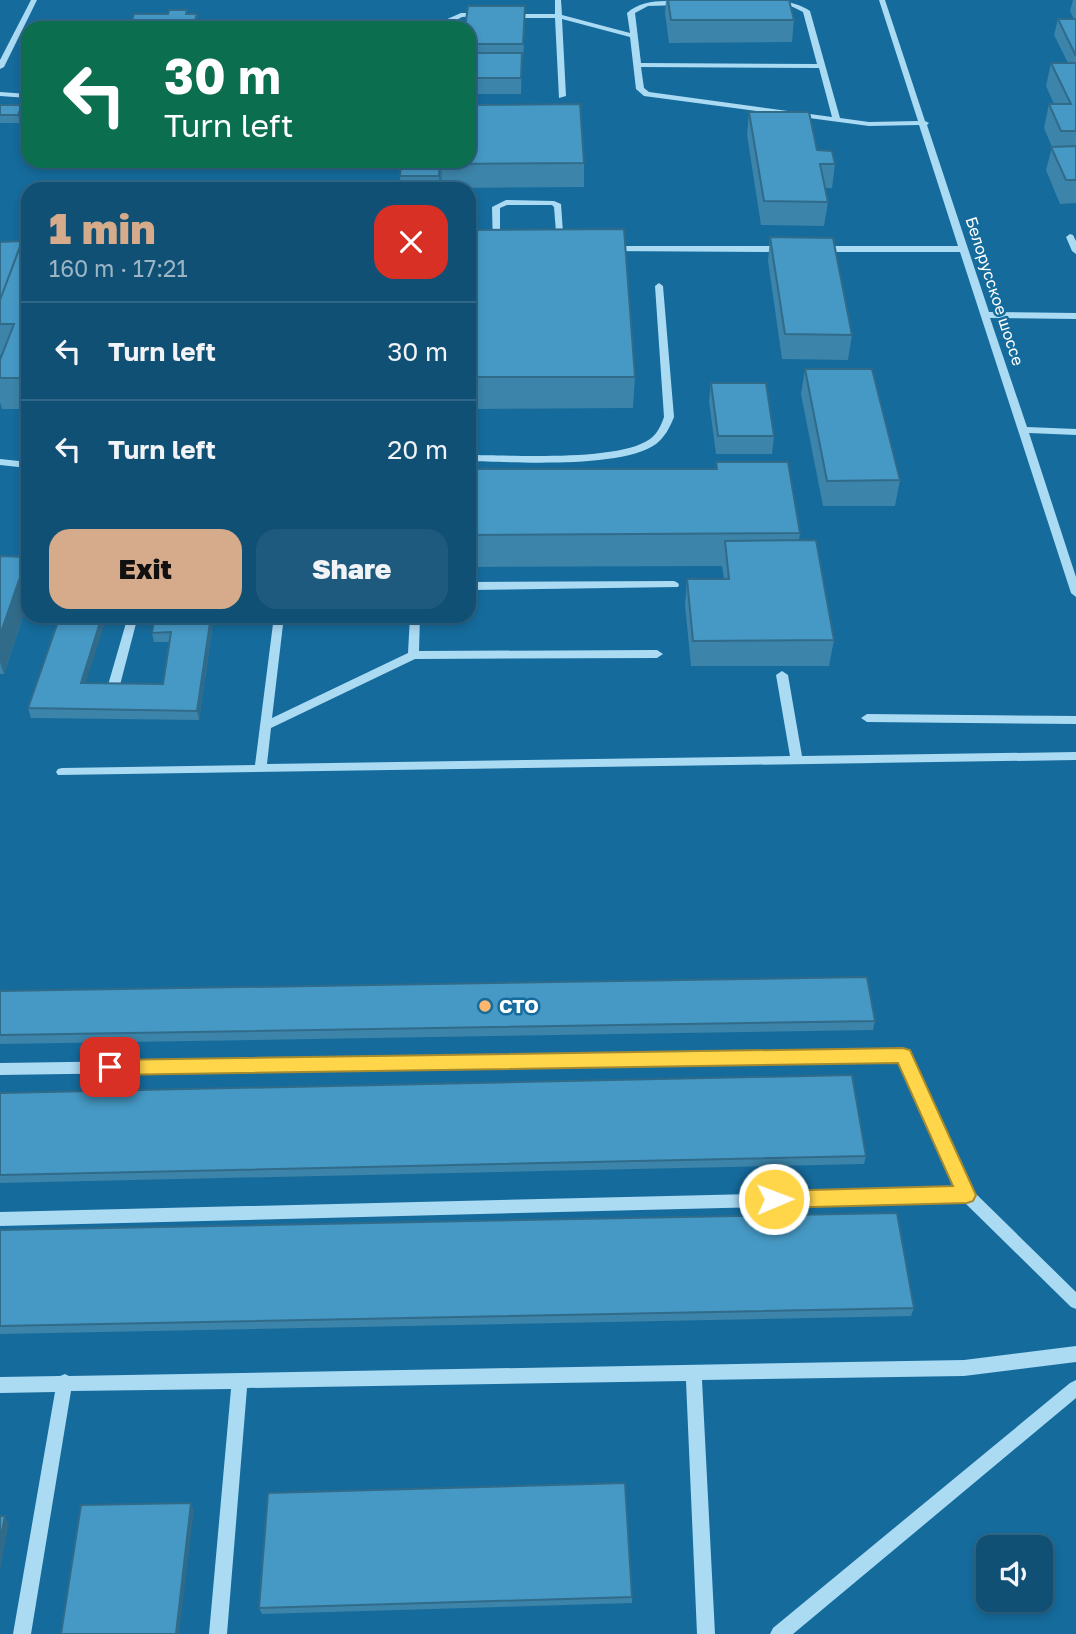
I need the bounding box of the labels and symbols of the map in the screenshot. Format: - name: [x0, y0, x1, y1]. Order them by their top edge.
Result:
- street label: Белорусское шоссе: [961, 214, 1029, 368]
- place label: СТО: [499, 994, 539, 1017]
- marker: СТО: [477, 998, 493, 1014]
- pin: [80, 1037, 140, 1097]
- position arrow: [737, 1162, 811, 1236]

